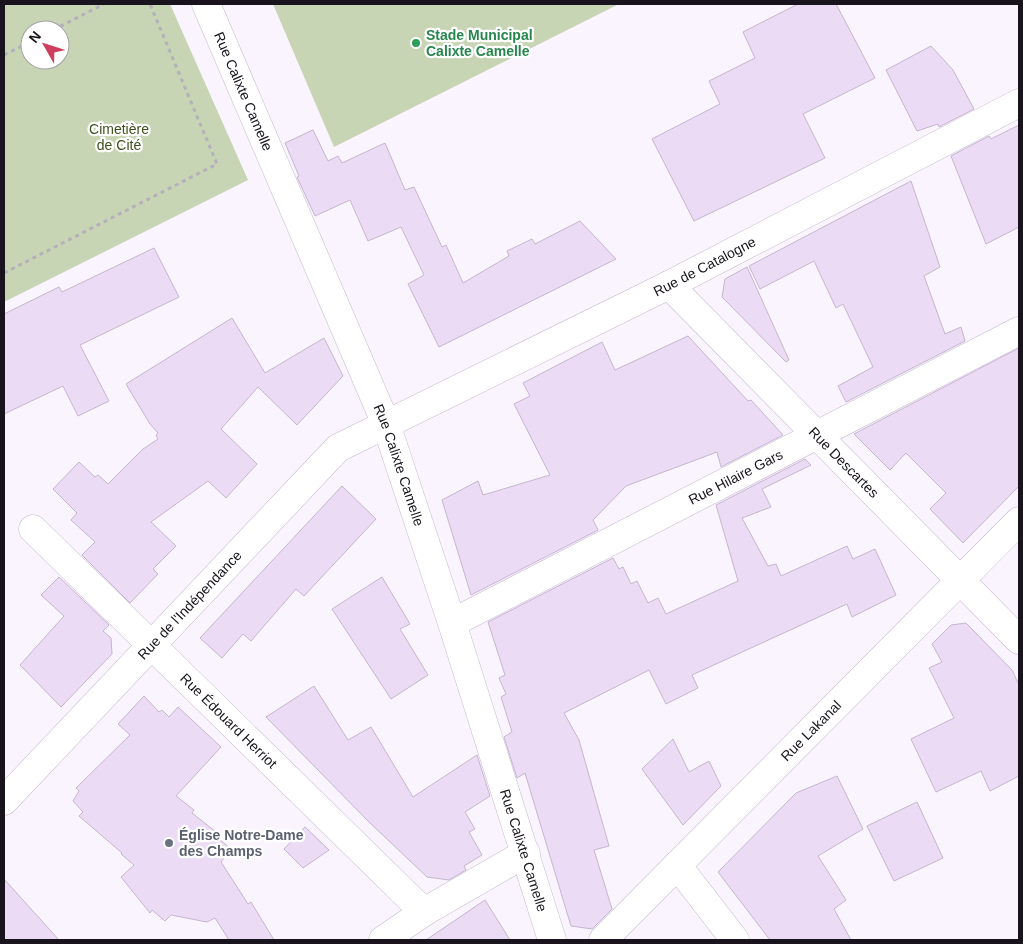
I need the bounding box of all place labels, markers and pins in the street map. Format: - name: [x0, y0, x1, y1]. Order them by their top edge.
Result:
- place label: Stade Municipal Calixte Camelle: [426, 27, 533, 59]
- marker: Stade Municipal Calixte Camelle: [410, 37, 422, 49]
- place label: Église Notre-Dame des Champs: [179, 827, 304, 859]
- marker: Église Notre-Dame des Champs: [163, 837, 175, 849]

